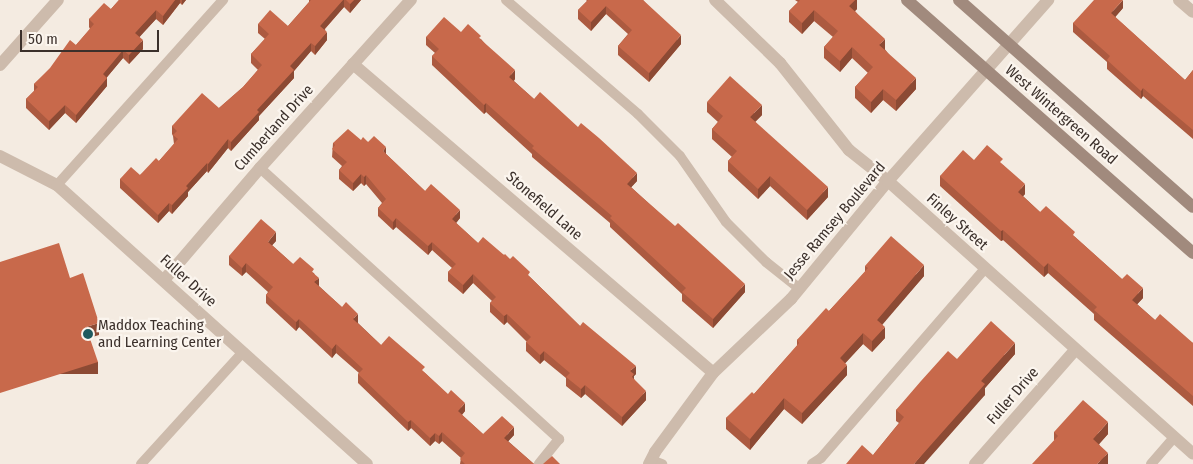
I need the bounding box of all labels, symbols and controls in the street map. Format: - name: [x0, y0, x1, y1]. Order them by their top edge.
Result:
- scale bar: [22, 20, 161, 52]
- text: 50 m: [28, 30, 58, 48]
- street label: West Wintergreen Road: [1001, 61, 1121, 169]
- street label: Cumberland Drive: [231, 81, 317, 175]
- street label: Jesse Ramsey Boulevard: [781, 159, 889, 283]
- street label: Stonefield Lane: [502, 168, 586, 244]
- street label: Finley Street: [923, 190, 991, 254]
- street label: Fuller Drive: [156, 251, 220, 311]
- place label: Maddox Teaching and Learning Center: [98, 316, 221, 351]
- marker: Maddox Teaching and Learning Center: [82, 328, 94, 340]
- street label: Fuller Drive: [983, 364, 1043, 428]

